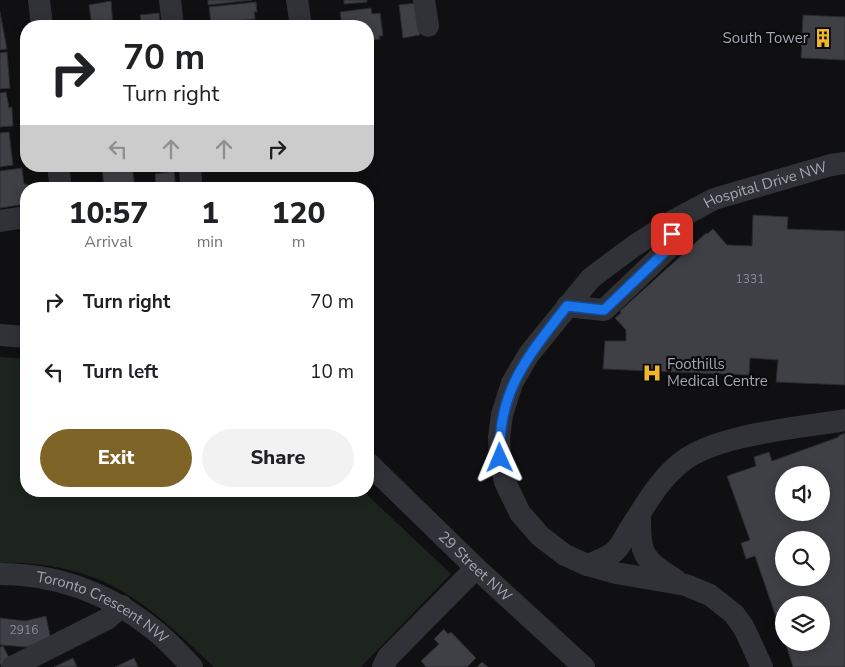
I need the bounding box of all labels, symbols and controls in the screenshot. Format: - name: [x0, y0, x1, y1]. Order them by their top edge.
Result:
- building icon: South Tower: [812, 27, 834, 49]
- place label: South Tower: [722, 28, 809, 48]
- text: 70 m: [123, 34, 205, 81]
- icon: right: [40, 40, 105, 105]
- text: Turn right: [123, 79, 219, 109]
- icon: left: [104, 135, 132, 163]
- icon: ahead: [157, 135, 185, 163]
- icon: ahead: [210, 135, 238, 163]
- icon: right: [263, 135, 291, 163]
- street label: Hospital Drive NW: [700, 157, 830, 213]
- text: 10:57: [68, 193, 148, 234]
- text: 1: [201, 193, 219, 234]
- text: 120: [272, 193, 326, 234]
- pin: [651, 213, 693, 255]
- icon: arrive: [658, 220, 686, 248]
- text: Arrival: [84, 231, 132, 253]
- text: min: [197, 231, 223, 253]
- text: m: [292, 231, 305, 253]
- house number: 1331: [736, 271, 764, 287]
- icon: right: [40, 288, 68, 316]
- text: Turn right: [83, 289, 170, 315]
- text: 70 m: [310, 289, 354, 315]
- place label: Foothills Medical Centre: [667, 354, 768, 391]
- icon: left: [40, 358, 68, 386]
- text: Turn left: [83, 359, 158, 385]
- text: 10 m: [310, 359, 354, 385]
- hospital icon: Foothills Medical Centre: [641, 362, 663, 384]
- button: Exit: [40, 429, 192, 487]
- button: Share: [202, 429, 354, 487]
- position arrow: [473, 431, 525, 483]
- map controls: [775, 466, 830, 651]
- button: sound: [775, 466, 830, 521]
- street label: 29 Street NW: [434, 527, 517, 606]
- button: search: [775, 531, 830, 586]
- street label: Toronto Crescent NW: [35, 567, 173, 648]
- button: layers: [775, 596, 830, 651]
- house number: 2916: [10, 622, 38, 638]

